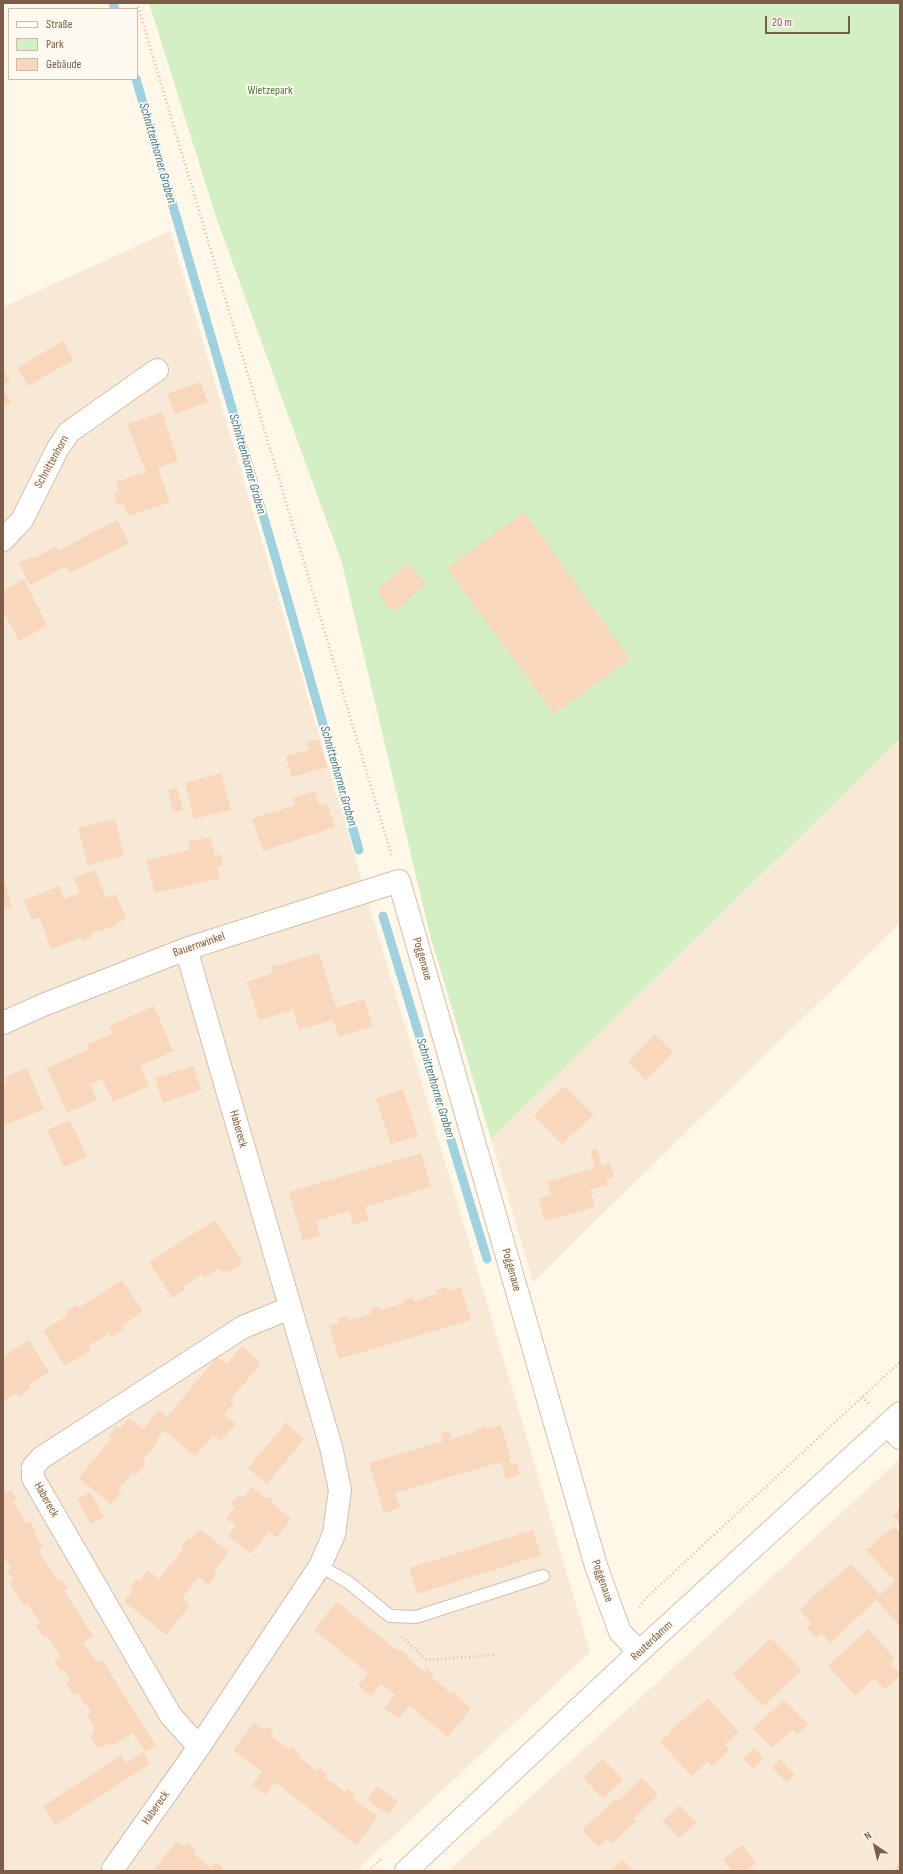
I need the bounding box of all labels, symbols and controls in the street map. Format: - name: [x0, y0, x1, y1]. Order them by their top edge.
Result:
- legend: [8, 8, 138, 80]
- scale bar: [767, 8, 852, 34]
- text: 20 m: [772, 15, 792, 30]
- text: Straße: [46, 17, 73, 32]
- text: Park: [46, 37, 64, 52]
- text: Gebäude: [46, 57, 81, 72]
- park label: Wietzepark: [247, 84, 293, 98]
- water label: Schnittenhorner Graben: [135, 101, 179, 205]
- water label: Schnittenhorner Graben: [225, 412, 269, 516]
- street label: Schnittenhorn: [32, 433, 72, 491]
- water label: Schnittenhorner Graben: [316, 724, 360, 828]
- street label: Bauernwinkel: [171, 929, 227, 961]
- street label: Poggenaue: [409, 936, 435, 982]
- water label: Schnittenhorner Graben: [412, 1036, 458, 1140]
- street label: Habereck: [226, 1109, 250, 1149]
- street label: Poggenaue: [498, 1247, 524, 1293]
- street label: Habereck: [30, 1480, 62, 1520]
- street label: Poggenaue: [588, 1558, 616, 1604]
- street label: Reuterdamm: [628, 1618, 676, 1664]
- street label: Habereck: [139, 1788, 173, 1828]
- north arrow: [855, 1826, 895, 1866]
- text: N: [862, 1829, 874, 1843]

